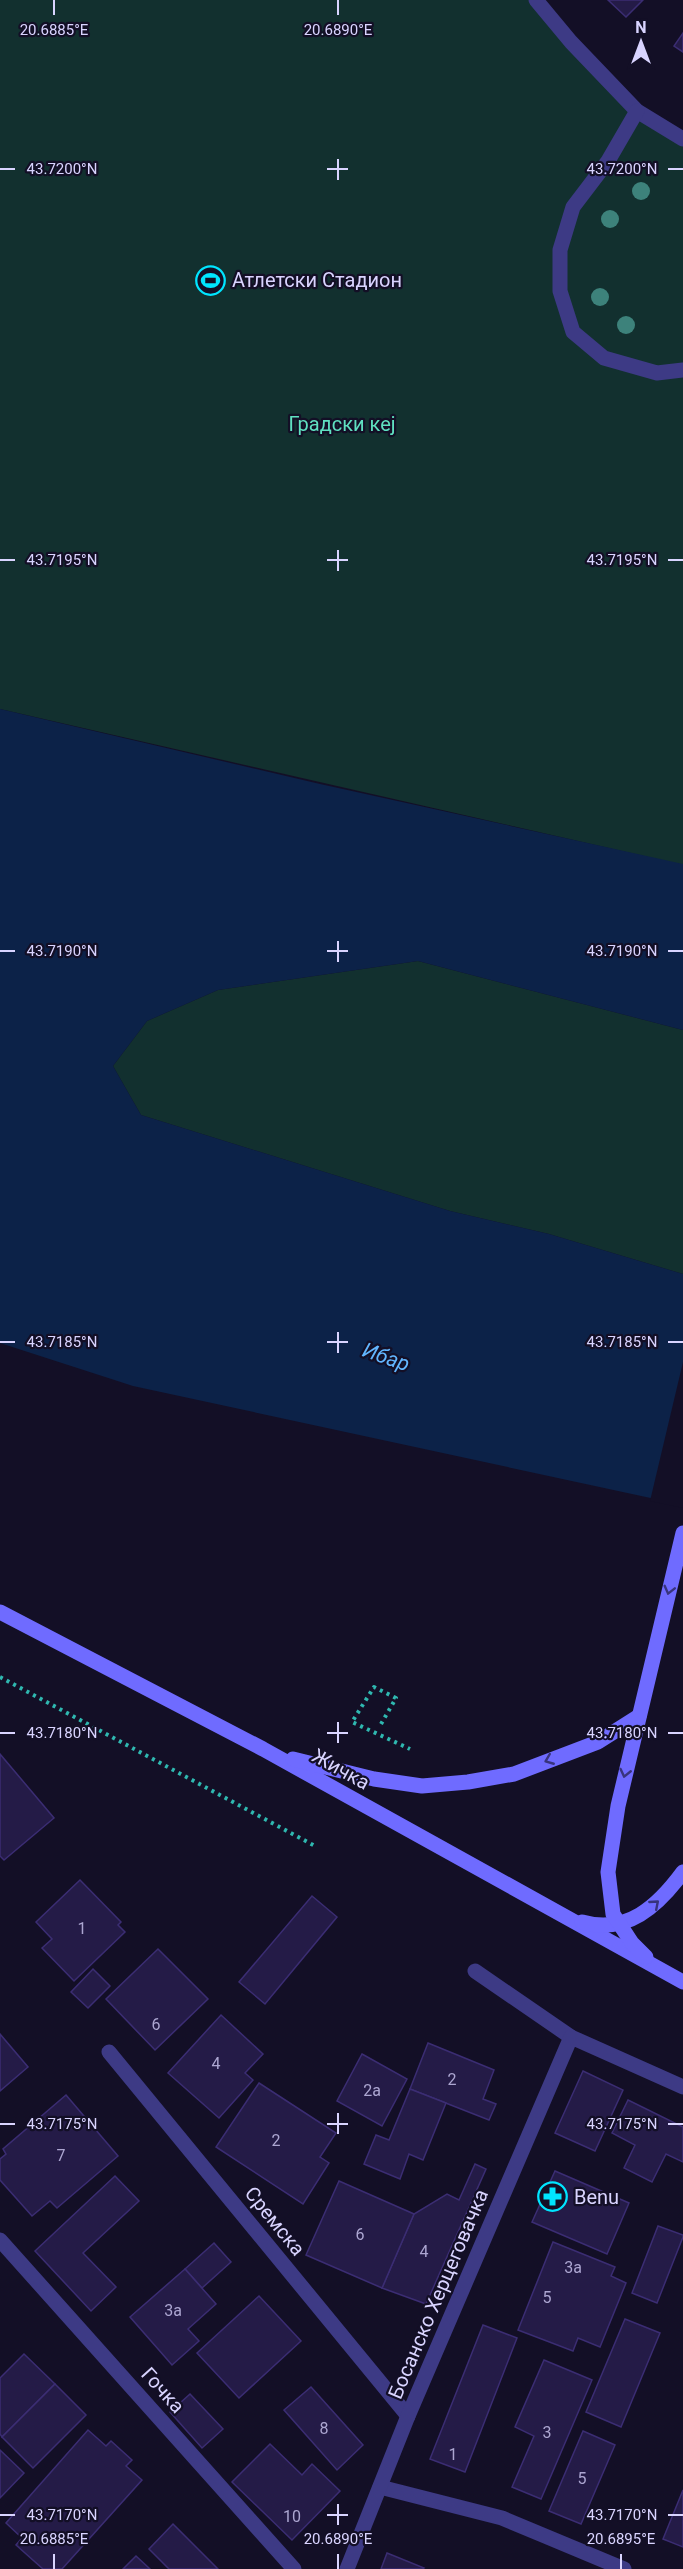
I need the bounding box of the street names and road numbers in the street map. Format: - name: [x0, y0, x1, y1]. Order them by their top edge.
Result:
- street label: Жичка: [308, 1743, 374, 1795]
- street label: Сремска: [240, 2182, 310, 2260]
- street label: Босанско Херцеговачка: [383, 2186, 493, 2402]
- street label: Гочка: [136, 2362, 190, 2418]

